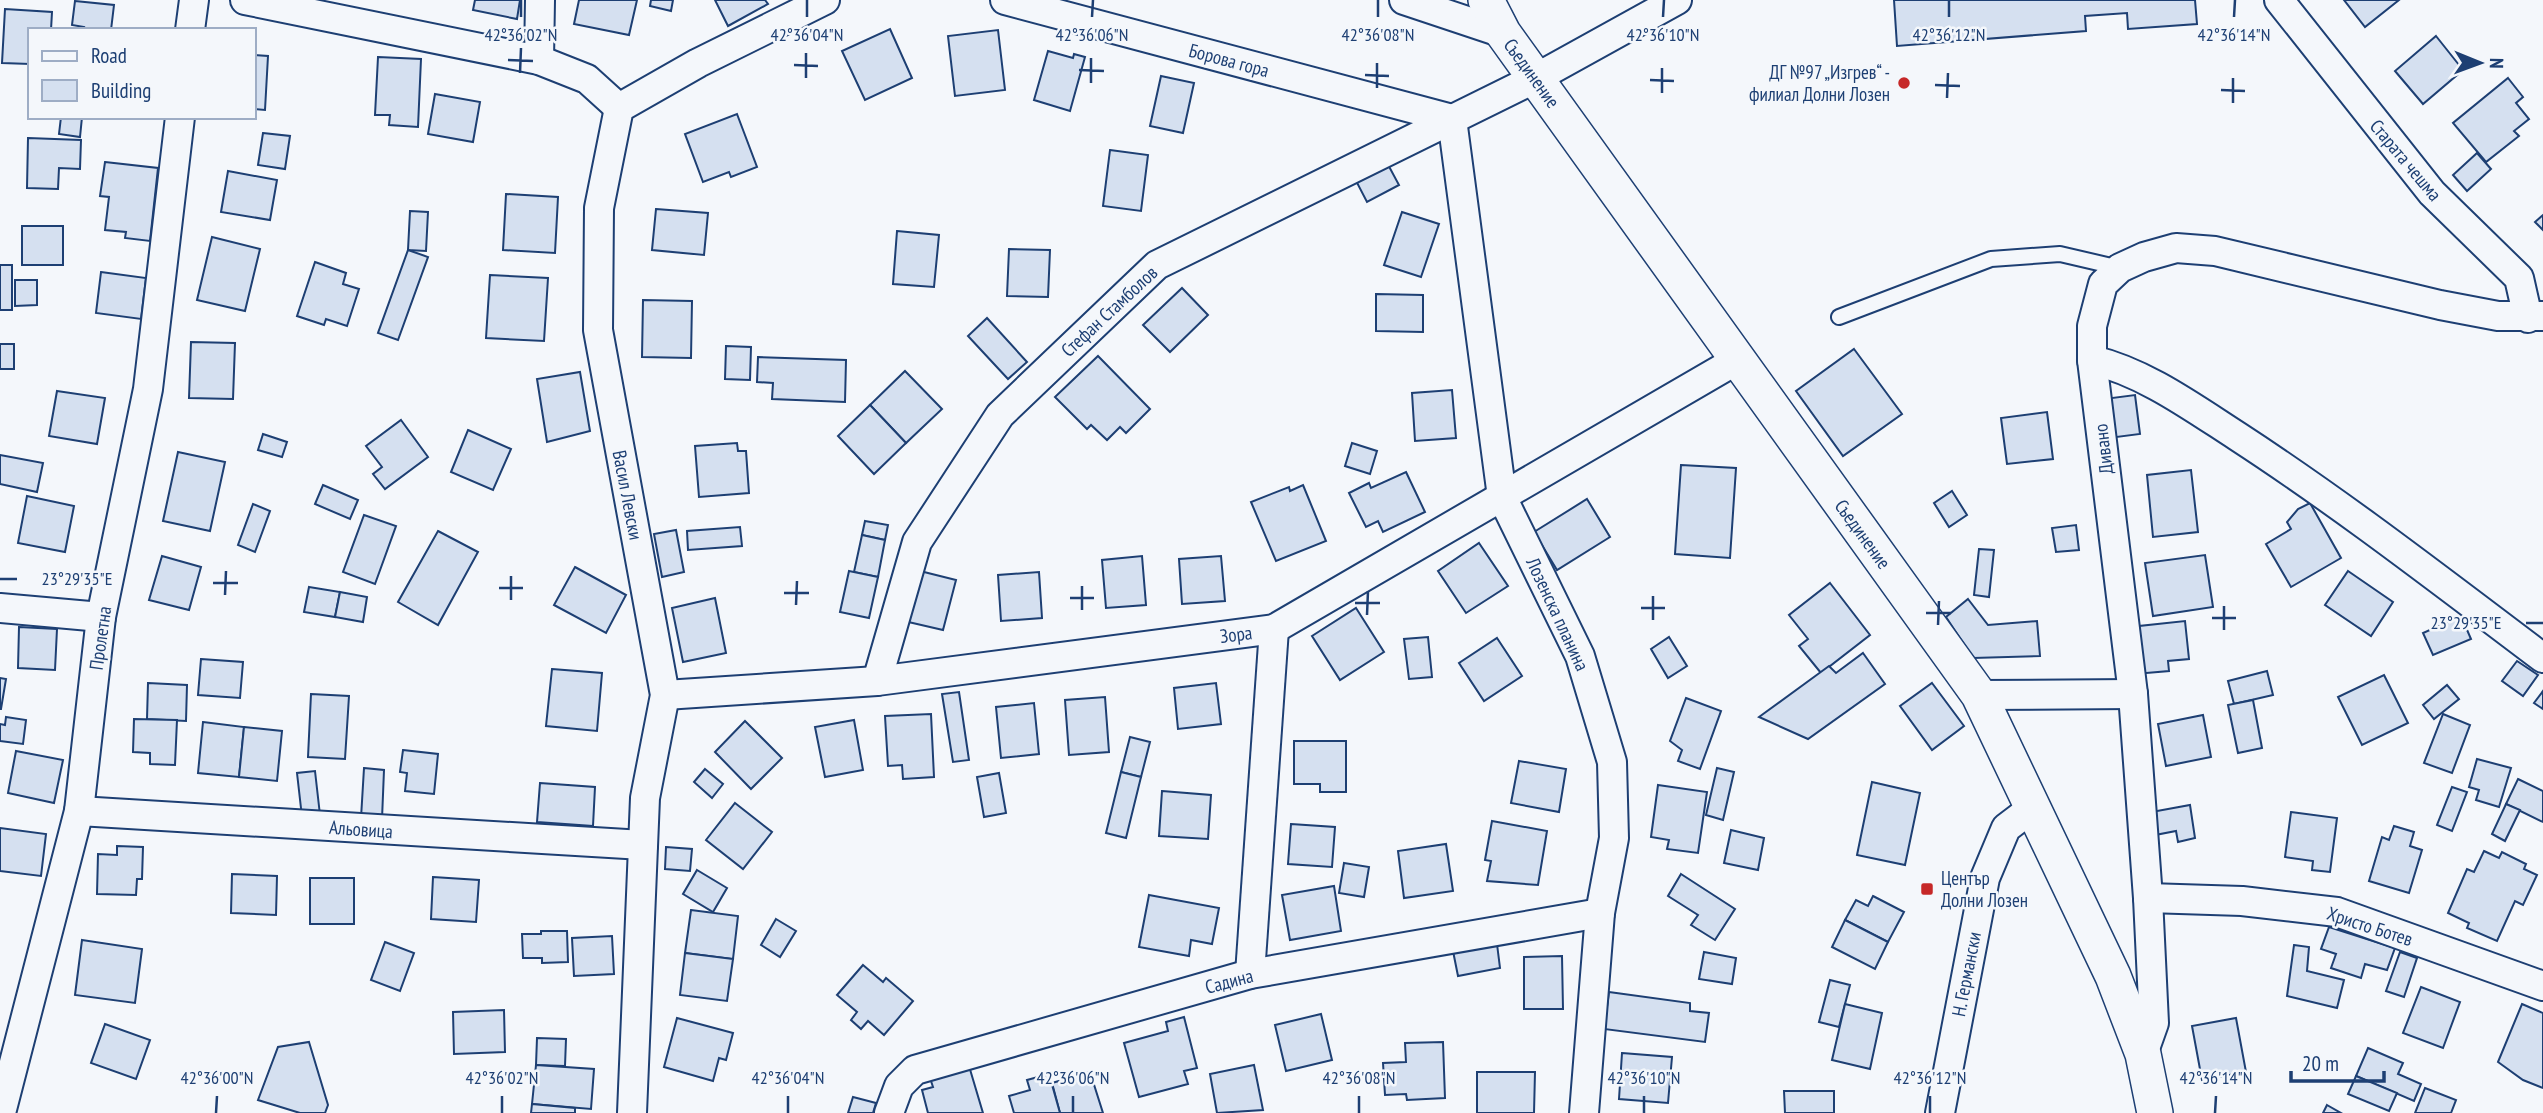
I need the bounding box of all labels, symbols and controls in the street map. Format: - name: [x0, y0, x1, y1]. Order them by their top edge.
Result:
- text: 42°36'02"N: [485, 23, 557, 46]
- text: 42°36'04"N: [771, 23, 843, 46]
- text: 42°36'06"N: [1056, 23, 1128, 46]
- text: 42°36'08"N: [1342, 23, 1414, 46]
- text: 42°36'10"N: [1627, 23, 1699, 46]
- text: 42°36'12"N: [1913, 23, 1985, 46]
- text: 42°36'14"N: [2198, 23, 2270, 46]
- legend: [28, 28, 256, 119]
- north arrow: [2445, 28, 2515, 98]
- street label: Съединение: [1499, 34, 1565, 113]
- street label: Борова гора: [1186, 38, 1272, 82]
- text: Road: [91, 42, 127, 69]
- text: N: [2485, 58, 2509, 69]
- place label: ДГ №97 „Изгрев“ - филиал Долни Лозен: [1749, 60, 1890, 106]
- marker: ДГ №97 „Изгрев“ - филиал Долни Лозен: [1896, 75, 1912, 91]
- text: Building: [91, 77, 151, 104]
- street label: Старата чешма: [2365, 114, 2447, 206]
- street label: Стефан Стамболов: [1056, 260, 1162, 362]
- street label: Дивано: [2088, 423, 2118, 475]
- street label: Васил Левски: [608, 448, 648, 542]
- street label: Съединение: [1830, 495, 1896, 574]
- street label: Лозенска планина: [1521, 553, 1595, 674]
- text: 23°29'35"E: [42, 567, 112, 590]
- street label: Пролетна: [84, 605, 116, 671]
- text: 23°29'35"E: [2431, 611, 2501, 634]
- street label: Зора: [1218, 620, 1254, 648]
- street label: Альовица: [328, 815, 394, 843]
- place label: Център Долни Лозен: [1941, 866, 2028, 912]
- marker: Център Долни Лозен: [1919, 881, 1935, 897]
- street label: Христо Ботев: [2324, 901, 2416, 951]
- street label: Н. Германски: [1946, 930, 1986, 1018]
- street label: Садина: [1202, 963, 1256, 999]
- scale bar: [2291, 1040, 2384, 1084]
- text: 20 m: [2302, 1050, 2339, 1077]
- text: 42°36'00"N: [181, 1066, 253, 1089]
- text: 42°36'02"N: [466, 1066, 538, 1089]
- text: 42°36'04"N: [752, 1066, 824, 1089]
- text: 42°36'06"N: [1037, 1066, 1109, 1089]
- text: 42°36'08"N: [1323, 1066, 1395, 1089]
- text: 42°36'10"N: [1608, 1066, 1680, 1089]
- text: 42°36'12"N: [1894, 1066, 1966, 1089]
- text: 42°36'14"N: [2180, 1066, 2252, 1089]

